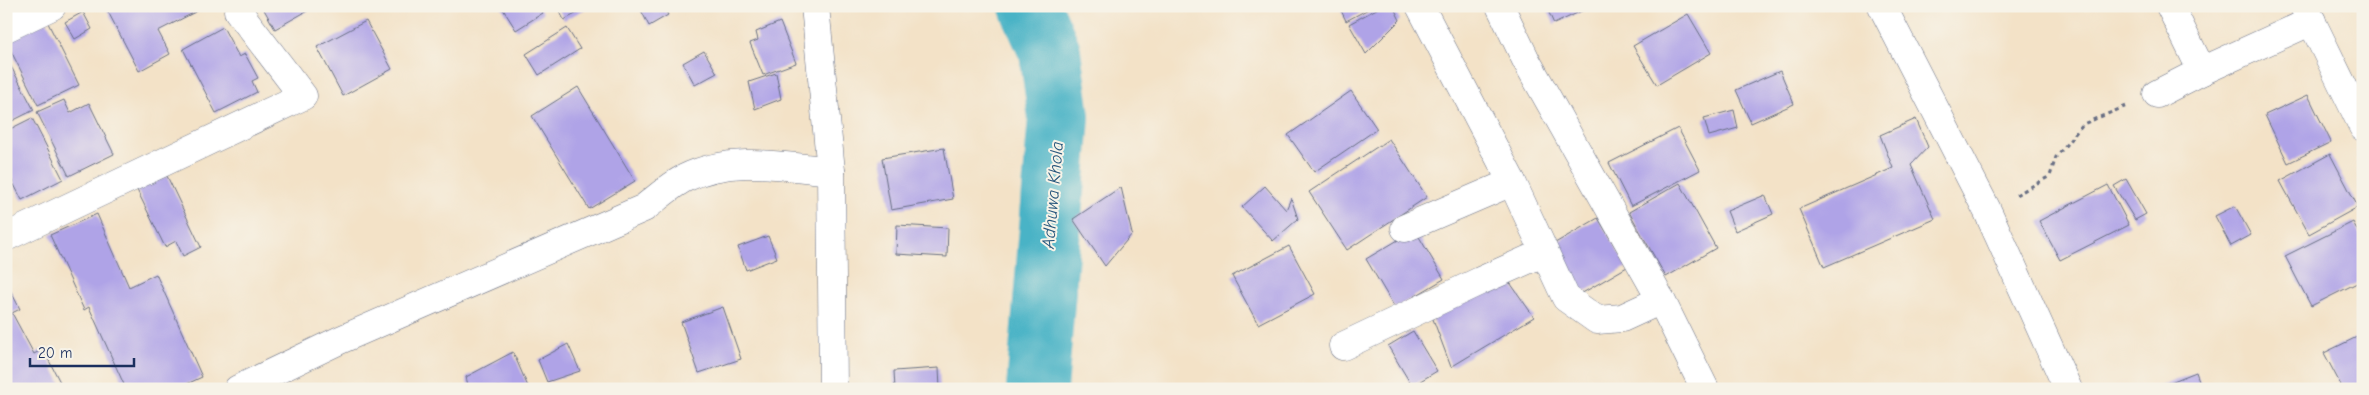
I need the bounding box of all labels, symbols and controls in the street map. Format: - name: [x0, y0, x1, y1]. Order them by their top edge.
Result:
- water label: Adhuwa Khola: [1038, 141, 1068, 250]
- scale bar: [30, 335, 134, 367]
- text: 20 m: [38, 344, 72, 362]

